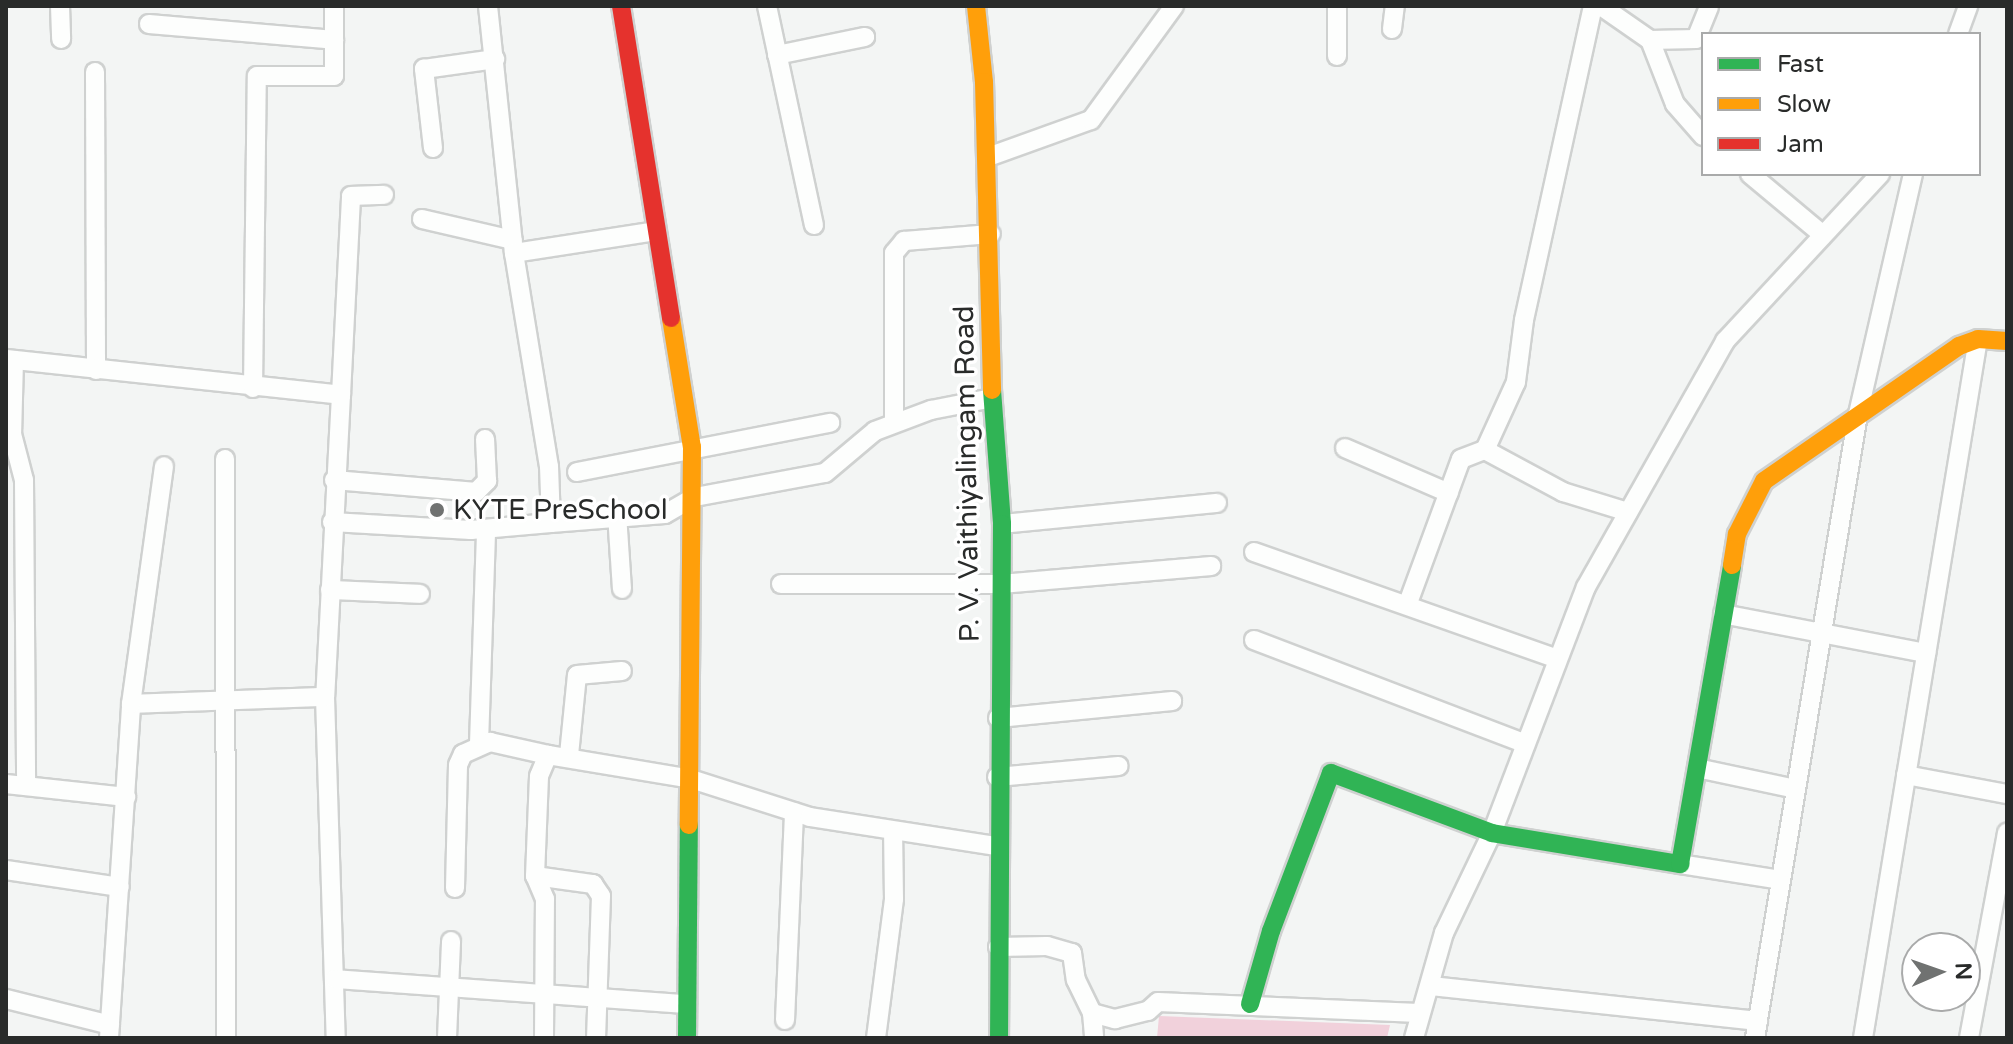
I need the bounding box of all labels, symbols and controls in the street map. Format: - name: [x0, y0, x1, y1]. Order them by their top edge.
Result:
- legend: [1701, 32, 1981, 176]
- text: Fast: [1777, 50, 1824, 79]
- text: Slow: [1777, 90, 1831, 119]
- text: Jam: [1777, 130, 1824, 159]
- street label: P. V. Vaithiyalingam Road: [947, 305, 987, 643]
- place label: KYTE PreSchool: [453, 493, 668, 527]
- marker: KYTE PreSchool: [428, 501, 446, 519]
- north arrow: [1901, 932, 1981, 1012]
- text: N: [1950, 962, 1976, 981]

